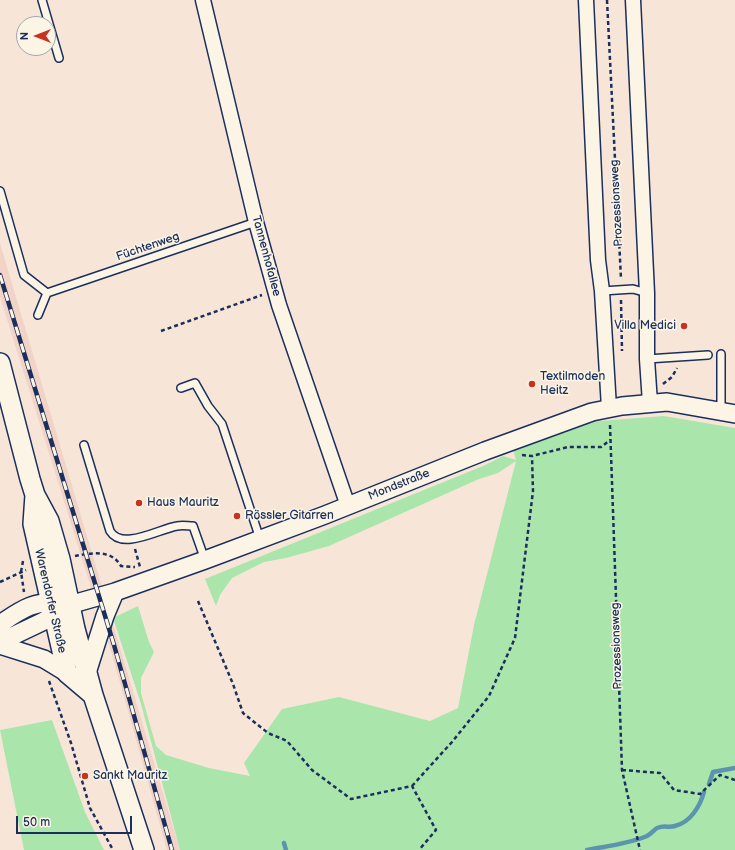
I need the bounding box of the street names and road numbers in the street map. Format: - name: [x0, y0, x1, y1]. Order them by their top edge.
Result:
- street label: Prozessionsweg: [608, 159, 626, 247]
- street label: Tannenhofallee: [248, 214, 284, 298]
- street label: Füchtenweg: [114, 229, 182, 265]
- street label: Mondstraße: [366, 466, 432, 504]
- street label: Warendorfer Straße: [31, 547, 69, 655]
- street label: Prozessionsweg: [608, 602, 626, 690]

